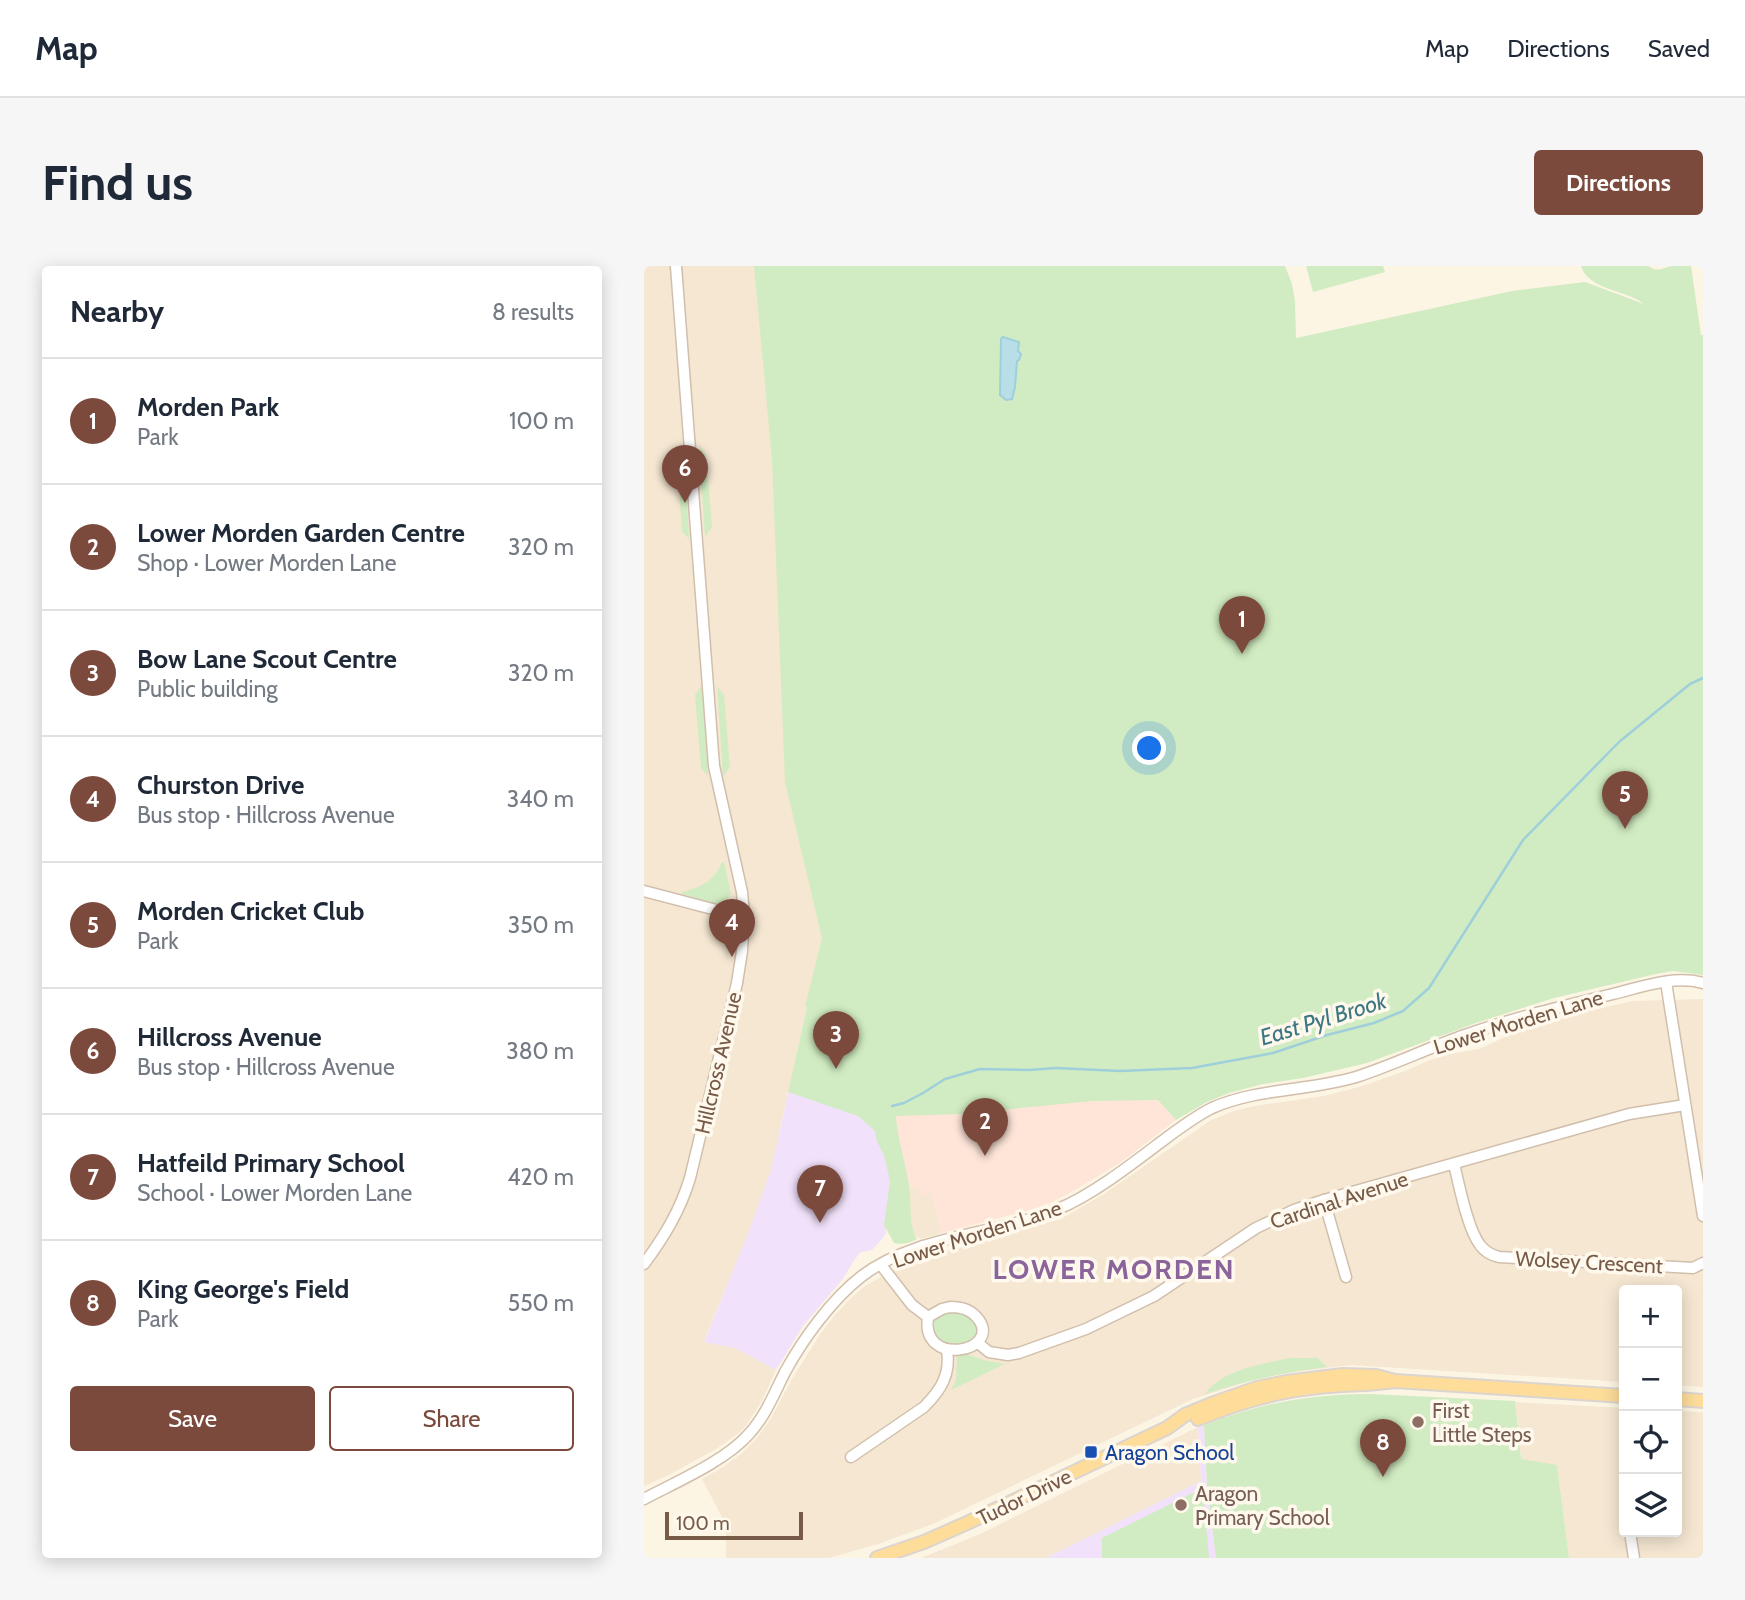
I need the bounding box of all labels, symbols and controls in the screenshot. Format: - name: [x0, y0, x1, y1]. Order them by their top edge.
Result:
- text: Map: [35, 28, 98, 68]
- text: Map: [1425, 34, 1469, 63]
- text: Directions: [1507, 34, 1610, 63]
- text: Saved: [1648, 34, 1710, 63]
- button: Directions: [1534, 150, 1703, 215]
- text: Find us: [42, 153, 193, 212]
- text: Nearby: [70, 293, 164, 330]
- text: 8 results: [492, 298, 574, 326]
- text: Morden Park: [137, 391, 279, 423]
- text: 1: [89, 407, 97, 435]
- text: 100 m: [509, 407, 574, 435]
- text: Park: [137, 423, 178, 451]
- pin: 6: [662, 445, 708, 503]
- text: Lower Morden Garden Centre: [137, 517, 465, 549]
- text: 2: [87, 533, 99, 561]
- text: 320 m: [508, 533, 574, 561]
- text: Shop · Lower Morden Lane: [137, 549, 396, 577]
- pin: 1: [1219, 596, 1265, 654]
- text: Bow Lane Scout Centre: [137, 643, 397, 675]
- text: 3: [87, 659, 99, 687]
- text: 320 m: [508, 659, 574, 687]
- text: Public building: [137, 675, 278, 703]
- your location: [1132, 731, 1166, 765]
- text: Churston Drive: [137, 769, 304, 801]
- pin: 5: [1602, 771, 1648, 829]
- text: 4: [86, 785, 100, 813]
- text: 340 m: [507, 785, 574, 813]
- text: Bus stop · Hillcross Avenue: [137, 801, 395, 829]
- text: Morden Cricket Club: [137, 895, 364, 927]
- pin: 4: [709, 899, 755, 957]
- text: 5: [87, 911, 99, 939]
- text: 350 m: [508, 911, 574, 939]
- text: Park: [137, 927, 178, 955]
- street label: Lower Morden Lane: [1430, 984, 1606, 1060]
- water label: East Pyl Brook: [1256, 986, 1391, 1052]
- street label: Hillcross Avenue: [690, 989, 747, 1136]
- pin: 3: [813, 1011, 859, 1069]
- text: Hillcross Avenue: [137, 1021, 322, 1053]
- text: 6: [87, 1037, 99, 1065]
- text: 380 m: [506, 1037, 574, 1065]
- text: Bus stop · Hillcross Avenue: [137, 1053, 395, 1081]
- pin: 2: [962, 1098, 1008, 1156]
- text: Hatfeild Primary School: [137, 1147, 405, 1179]
- text: 7: [87, 1163, 99, 1191]
- text: 420 m: [507, 1163, 574, 1191]
- pin: 7: [797, 1165, 843, 1223]
- street label: Cardinal Avenue: [1267, 1166, 1411, 1234]
- text: School · Lower Morden Lane: [137, 1179, 412, 1207]
- street label: Lower Morden Lane: [890, 1195, 1065, 1273]
- street label: Wolsey Crescent: [1515, 1246, 1663, 1278]
- district label: LOWER MORDEN: [992, 1252, 1236, 1286]
- text: King George's Field: [137, 1273, 349, 1305]
- map controls: [1619, 1285, 1682, 1537]
- button: +: [1619, 1285, 1682, 1348]
- text: 8: [86, 1289, 100, 1317]
- text: 550 m: [508, 1289, 574, 1317]
- text: Park: [137, 1305, 178, 1333]
- button: −: [1619, 1348, 1682, 1411]
- button: Save: [70, 1386, 315, 1451]
- button: Share: [329, 1386, 574, 1451]
- place label: First Little Steps: [1432, 1398, 1532, 1447]
- button: locate: [1619, 1411, 1682, 1474]
- marker: First Little Steps: [1410, 1414, 1426, 1430]
- pin: 8: [1360, 1419, 1406, 1477]
- place label: Aragon School: [1105, 1440, 1234, 1465]
- marker: Aragon School: [1083, 1444, 1099, 1460]
- street label: Tudor Drive: [973, 1463, 1076, 1531]
- button: layers: [1619, 1474, 1682, 1537]
- place label: Aragon Primary School: [1195, 1481, 1330, 1530]
- marker: Aragon Primary School: [1173, 1497, 1189, 1513]
- scale bar: [665, 1509, 803, 1541]
- text: 100 m: [676, 1512, 730, 1535]

